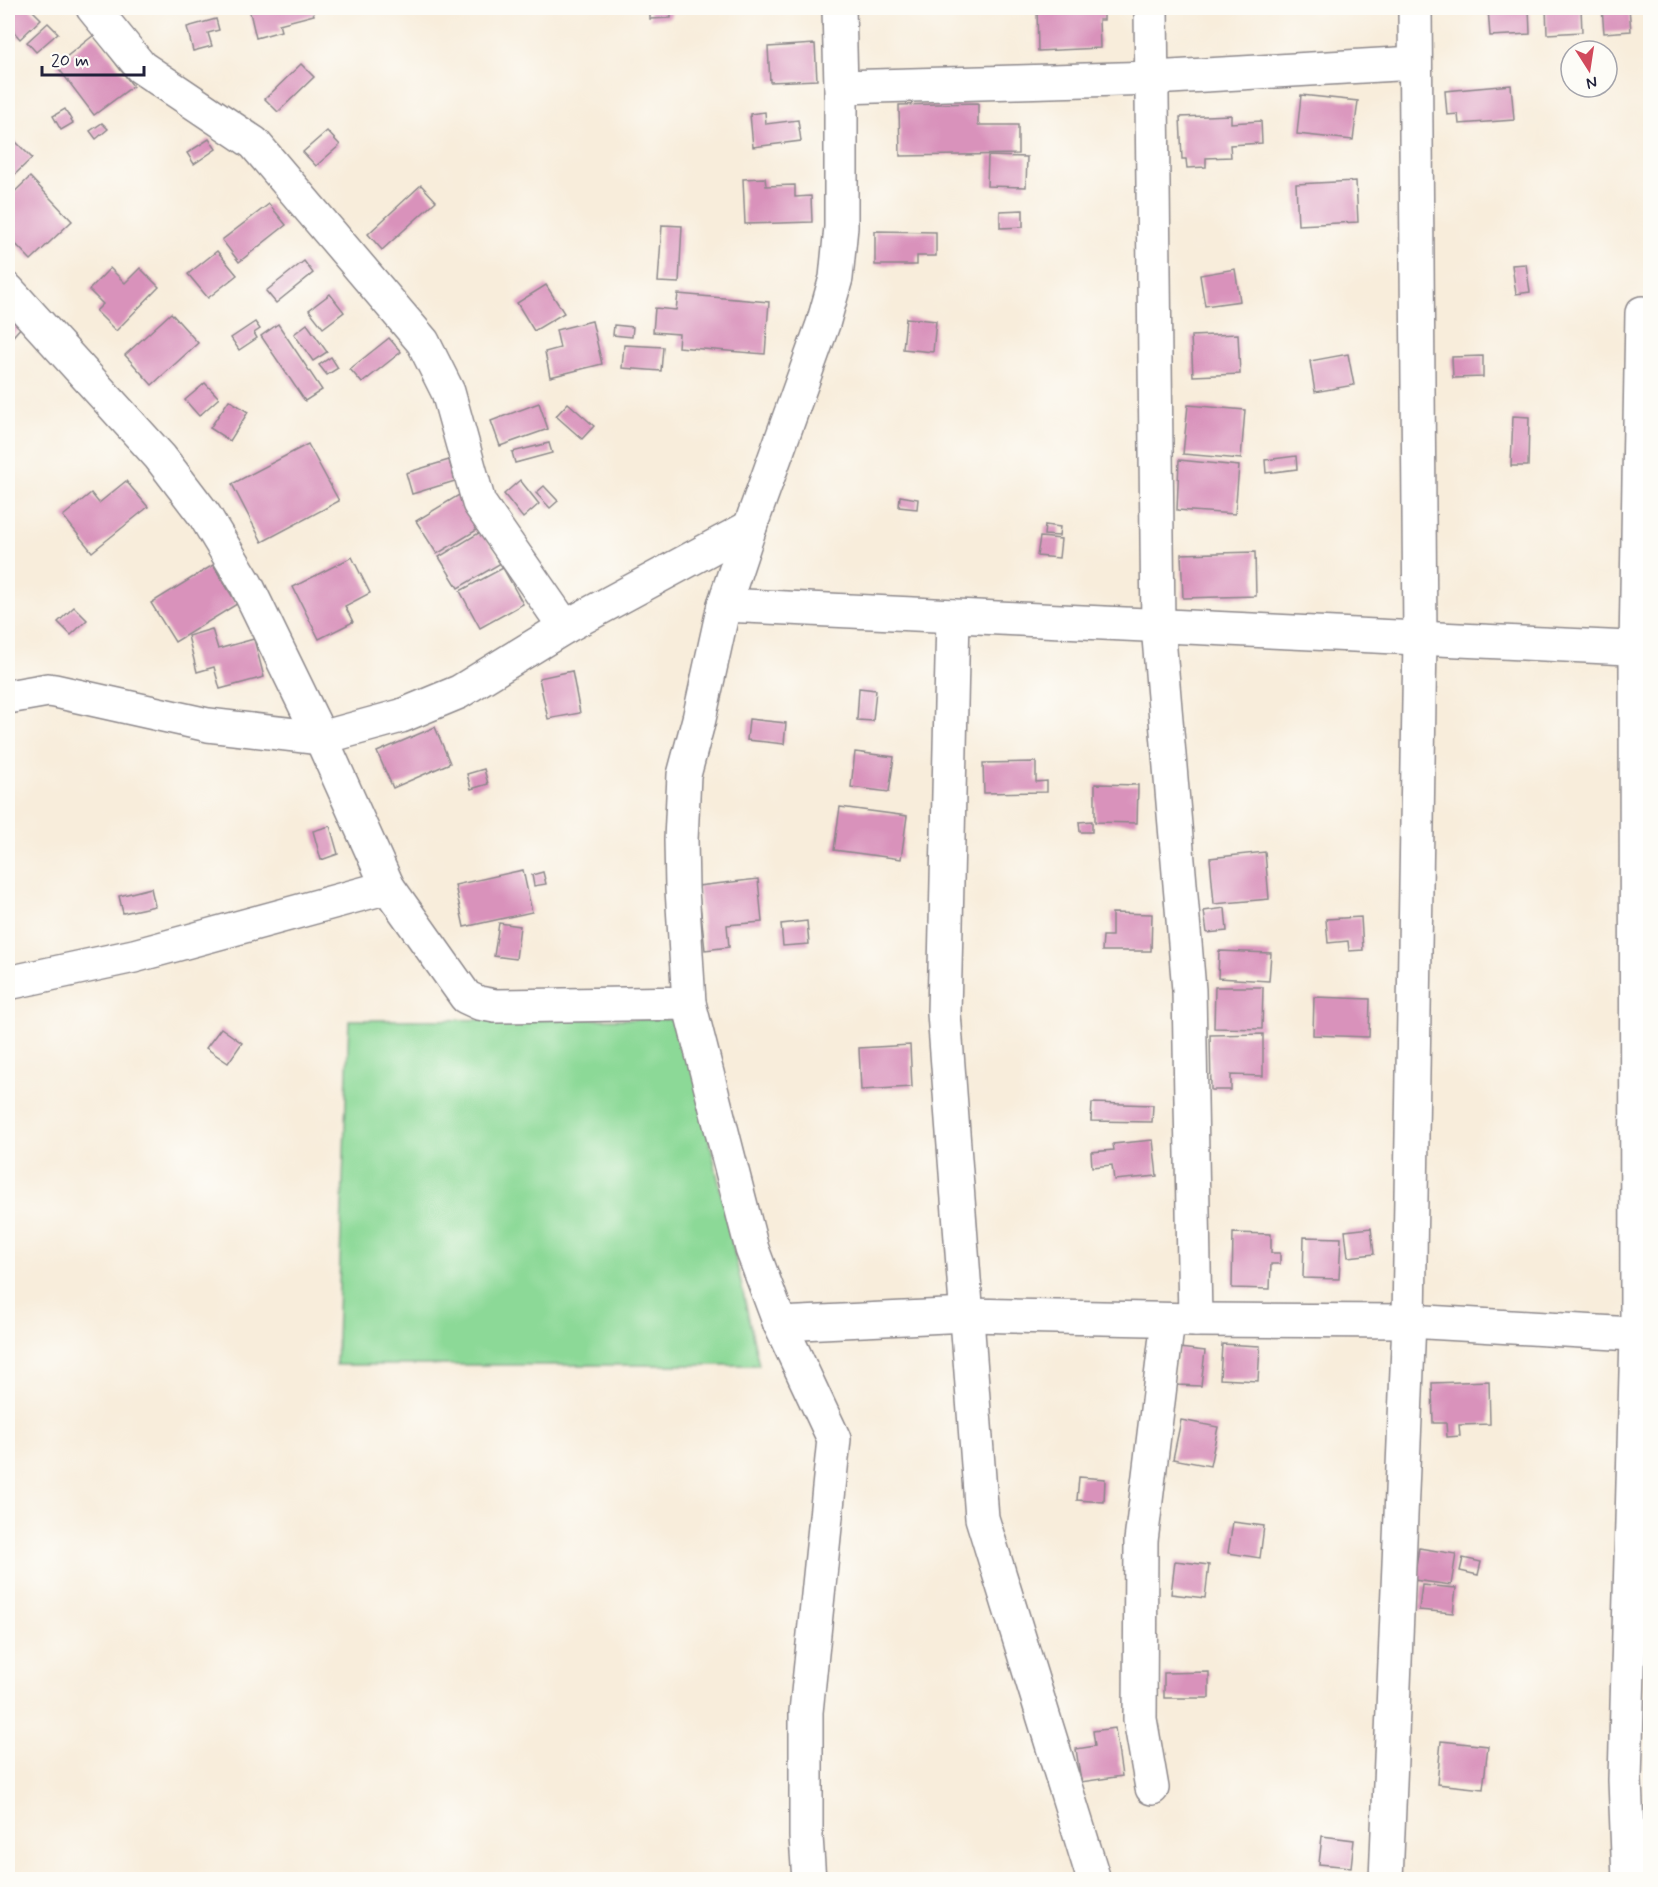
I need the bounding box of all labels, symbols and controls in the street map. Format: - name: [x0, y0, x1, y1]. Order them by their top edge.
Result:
- scale bar: [42, 39, 144, 77]
- north arrow: [1559, 39, 1619, 99]
- text: 20 m: [51, 49, 89, 73]
- text: N: [1584, 71, 1599, 94]

